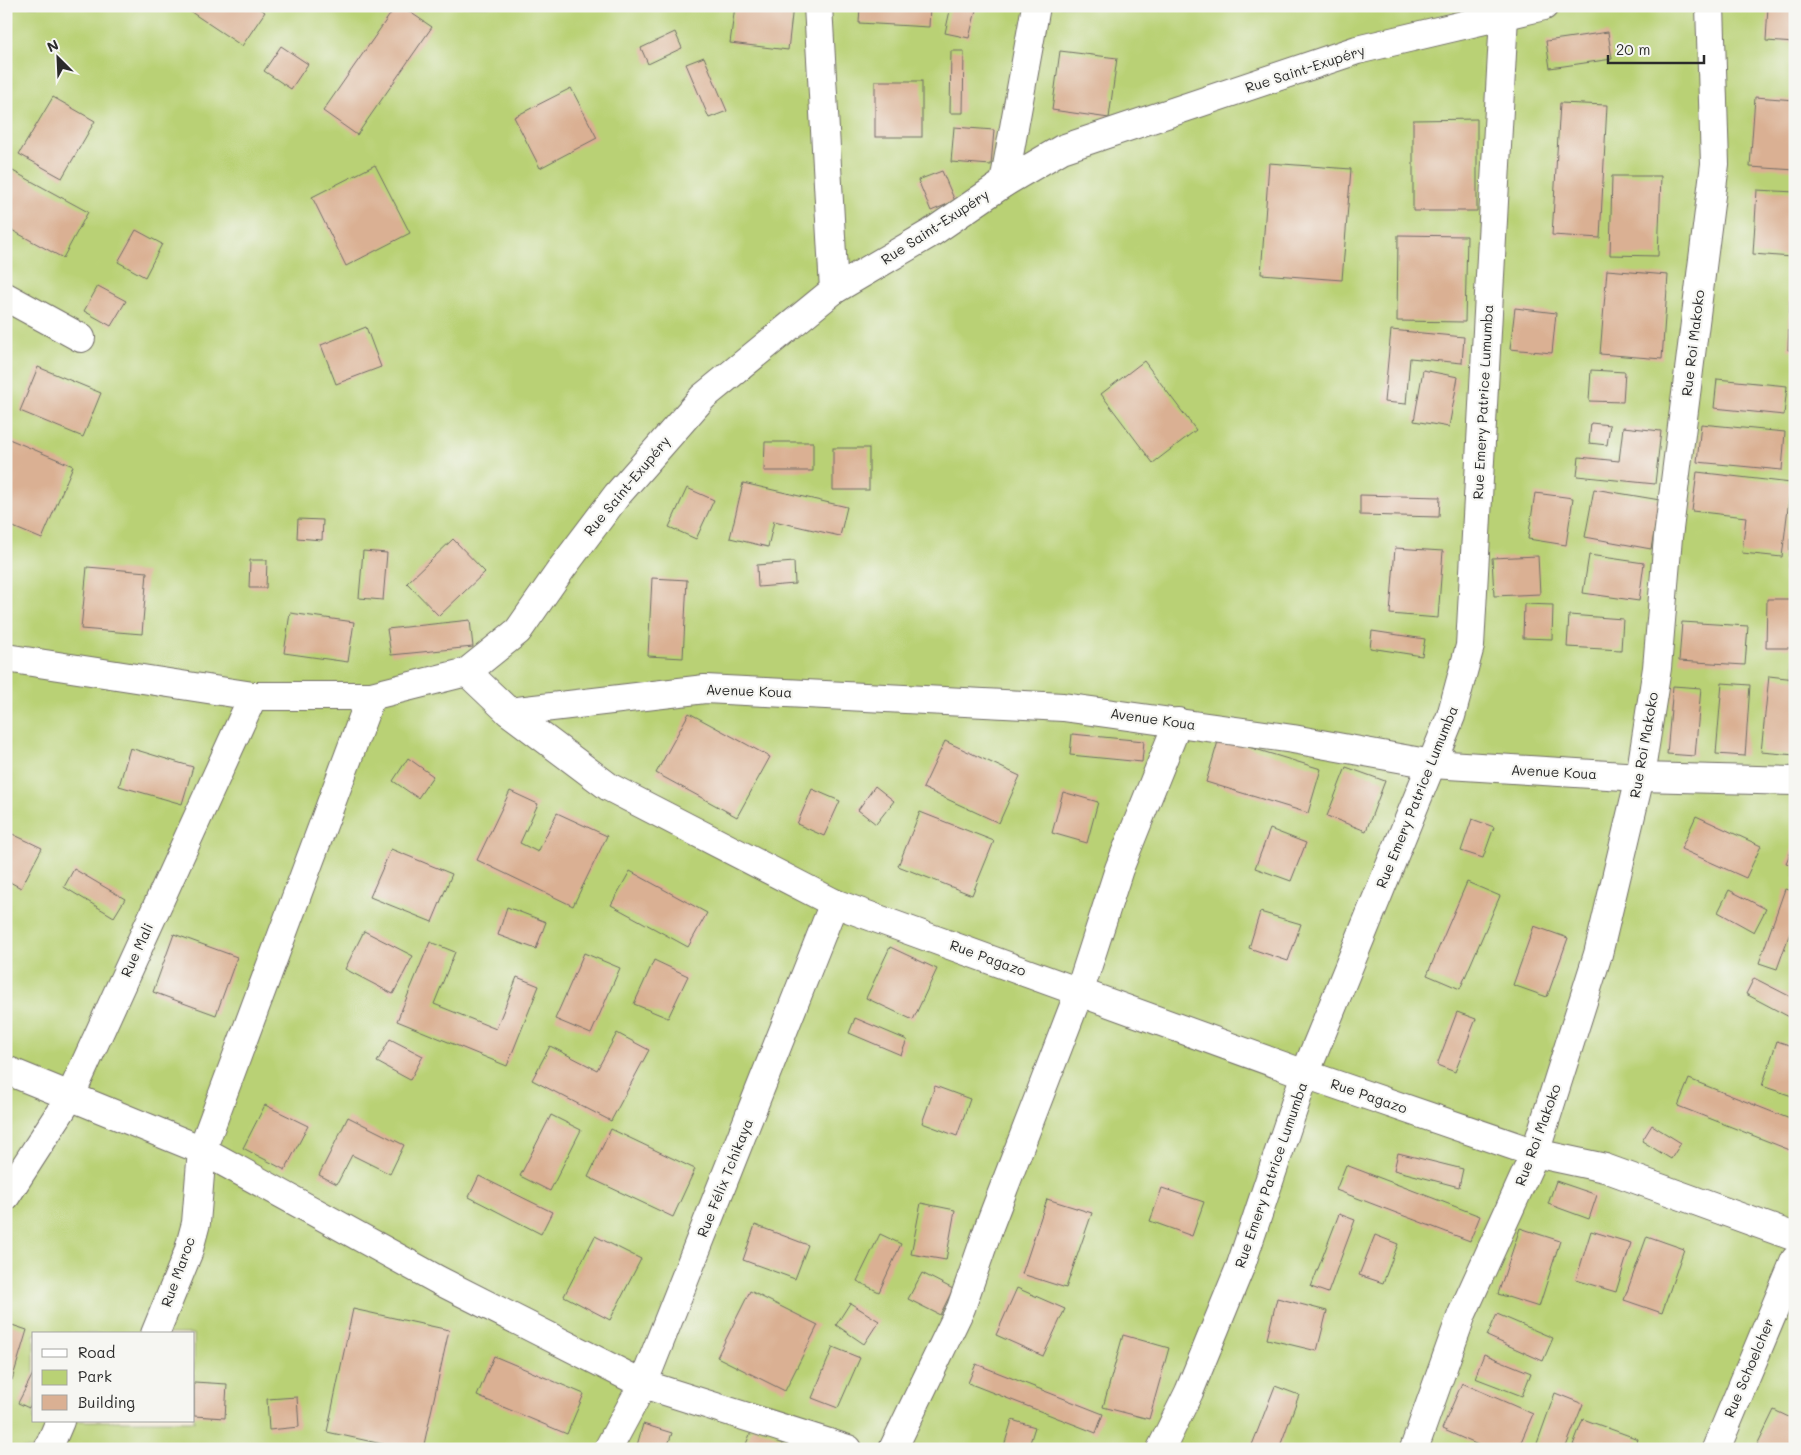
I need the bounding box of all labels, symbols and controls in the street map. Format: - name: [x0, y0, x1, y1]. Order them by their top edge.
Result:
- north arrow: [32, 32, 82, 82]
- scale bar: [1608, 32, 1705, 64]
- text: N: [44, 35, 61, 57]
- text: 20 m: [1616, 39, 1650, 59]
- street label: Rue Saint-Exupéry: [1242, 40, 1367, 97]
- street label: Rue Saint-Exupéry: [877, 185, 992, 269]
- street label: Rue Roi Makoko: [1677, 289, 1708, 397]
- street label: Rue Emery Patrice Lumumba: [1468, 304, 1497, 500]
- street label: Rue Saint-Exupéry: [579, 432, 674, 540]
- street label: Avenue Koua: [706, 680, 792, 701]
- street label: Rue Roi Makoko: [1625, 690, 1662, 799]
- street label: Avenue Koua: [1109, 703, 1197, 734]
- street label: Rue Emery Patrice Lumumba: [1371, 703, 1462, 891]
- street label: Avenue Koua: [1511, 760, 1598, 783]
- street label: Rue Mali: [116, 920, 157, 980]
- street label: Rue Pagazo: [947, 935, 1029, 980]
- street label: Rue Pagazo: [1328, 1074, 1410, 1118]
- street label: Rue Emery Patrice Lumumba: [1230, 1079, 1311, 1270]
- street label: Rue Roi Makoko: [1510, 1081, 1565, 1188]
- street label: Rue Félix Tchikaya: [692, 1116, 757, 1240]
- street label: Rue Maroc: [156, 1234, 199, 1309]
- street label: Rue Schoelcher: [1719, 1315, 1778, 1420]
- legend: [32, 1332, 195, 1422]
- text: Road: [78, 1342, 115, 1362]
- text: Park: [78, 1366, 112, 1386]
- text: Building: [78, 1392, 135, 1412]

